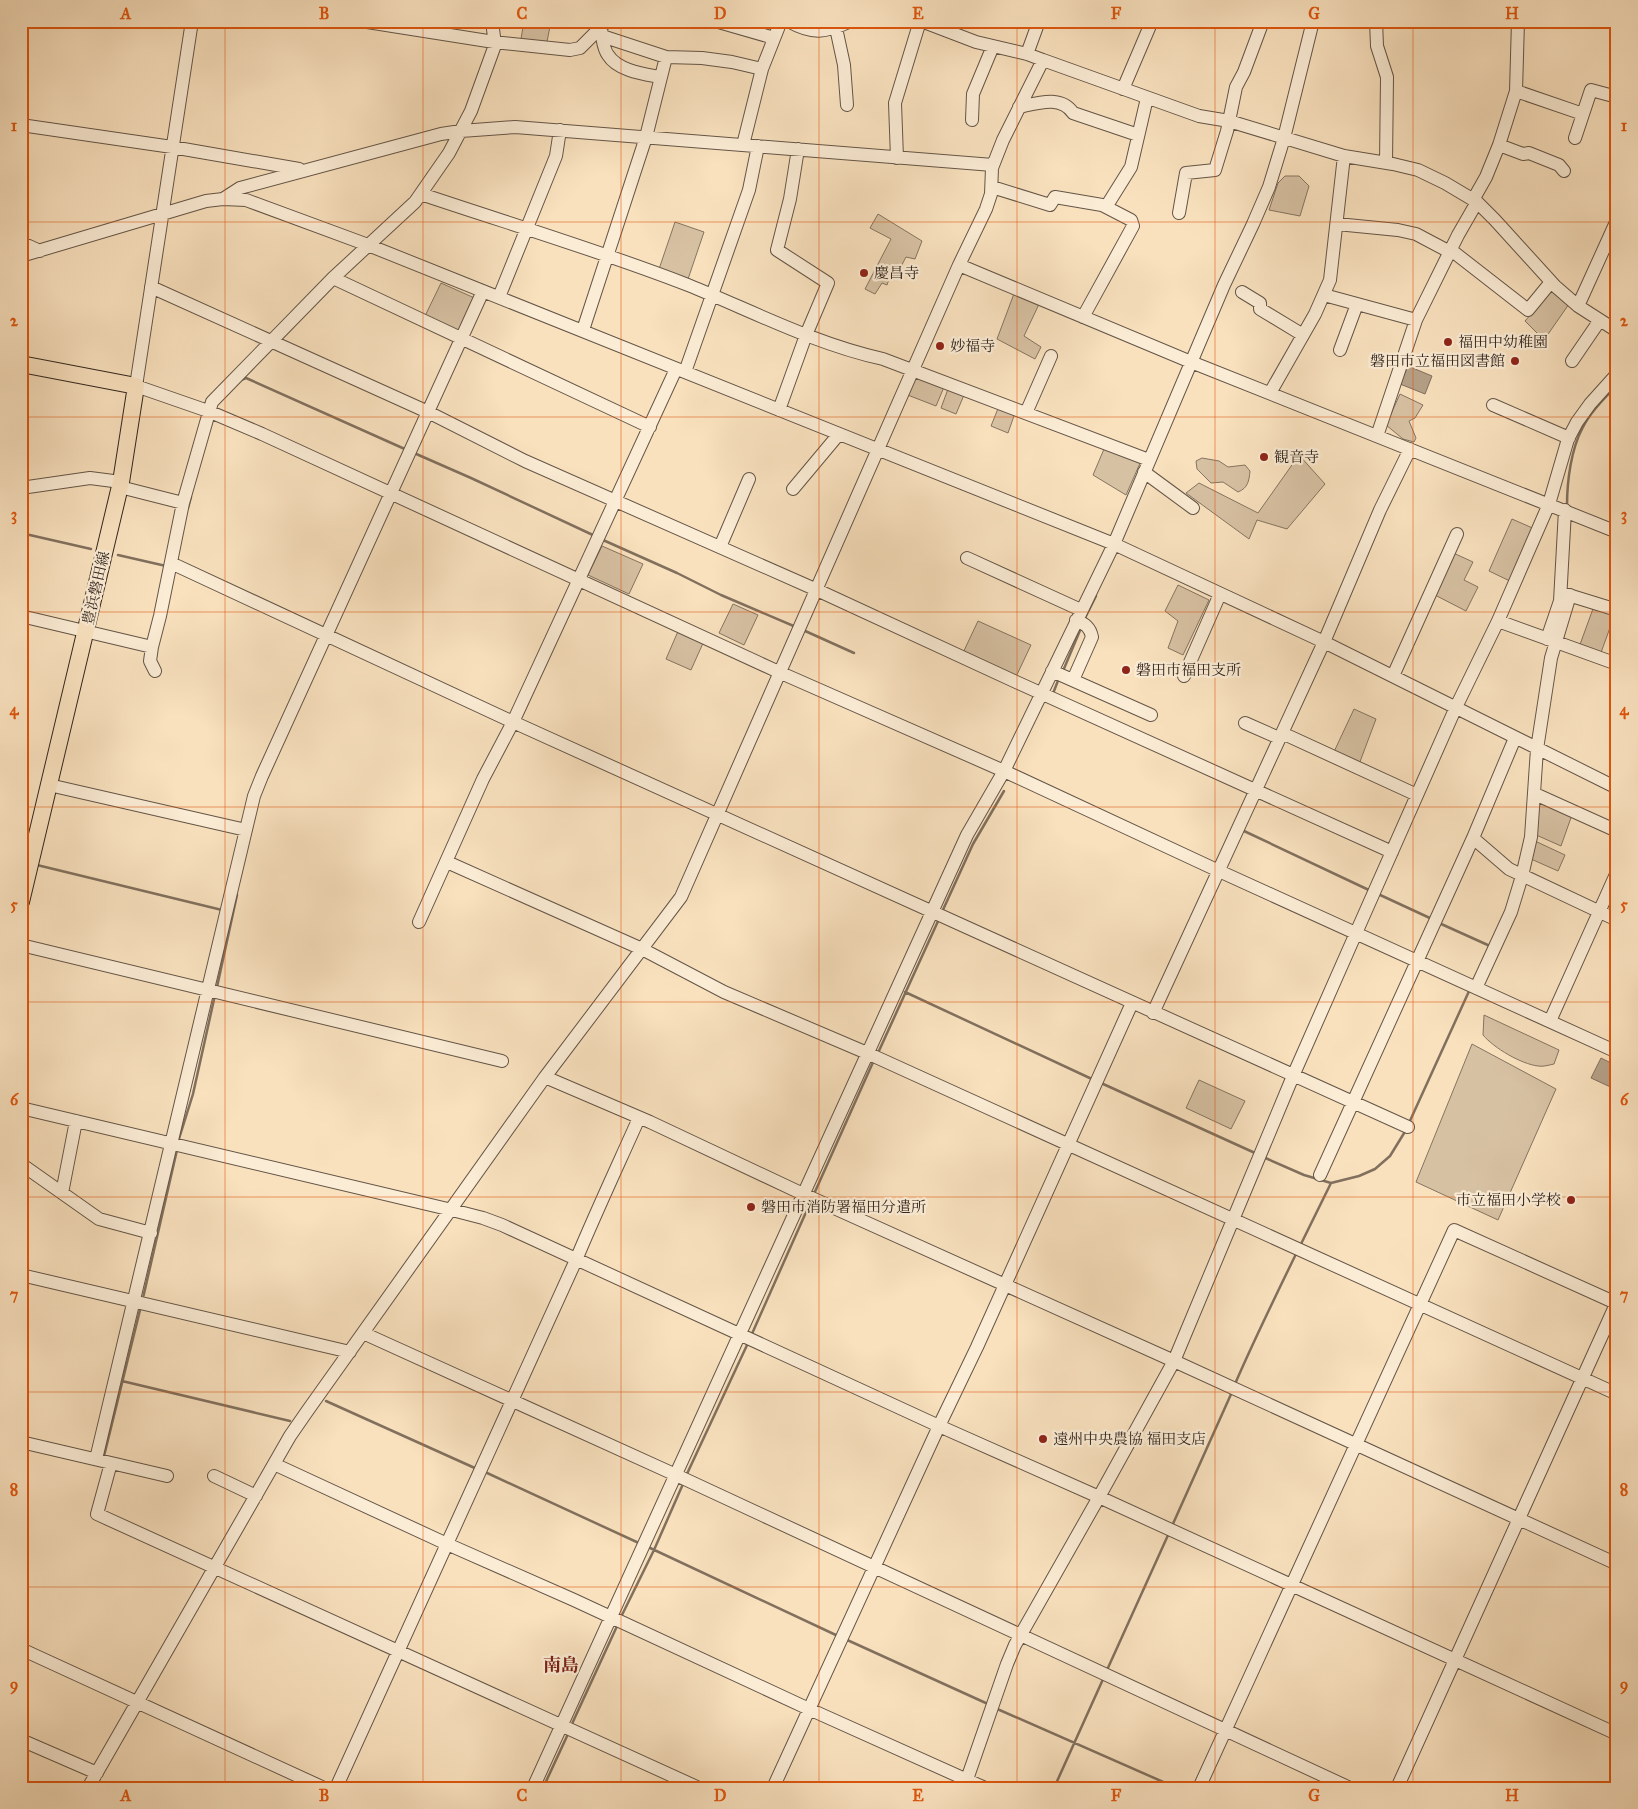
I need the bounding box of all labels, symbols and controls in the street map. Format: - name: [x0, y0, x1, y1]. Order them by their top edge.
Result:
- text: A: [120, 4, 132, 23]
- text: B: [319, 4, 329, 23]
- text: C: [517, 4, 528, 23]
- text: D: [714, 4, 727, 23]
- text: E: [912, 4, 924, 23]
- text: F: [1111, 4, 1122, 23]
- text: G: [1308, 4, 1320, 23]
- text: H: [1505, 4, 1519, 23]
- text: 1: [11, 116, 18, 135]
- text: 1: [1621, 116, 1628, 135]
- place label: 慶昌寺: [874, 264, 919, 282]
- marker: 慶昌寺: [858, 267, 870, 279]
- text: 2: [10, 311, 19, 330]
- text: 2: [1620, 311, 1629, 330]
- place label: 福田中幼稚園: [1458, 333, 1548, 351]
- marker: 福田中幼稚園: [1442, 336, 1454, 348]
- place label: 妙福寺: [950, 337, 995, 355]
- marker: 妙福寺: [934, 340, 946, 352]
- place label: 磐田市立福田図書館: [1370, 352, 1505, 370]
- marker: 磐田市立福田図書館: [1509, 355, 1521, 367]
- place label: 観音寺: [1274, 448, 1319, 466]
- marker: 観音寺: [1258, 451, 1270, 463]
- text: 3: [11, 505, 17, 525]
- text: 3: [1621, 505, 1627, 525]
- street label: 豊浜磐田線: [79, 549, 113, 627]
- place label: 磐田市福田支所: [1136, 661, 1241, 679]
- marker: 磐田市福田支所: [1120, 664, 1132, 676]
- text: 4: [10, 700, 20, 720]
- text: 4: [1620, 700, 1630, 720]
- text: 5: [10, 895, 18, 914]
- text: 5: [1620, 895, 1628, 914]
- text: 6: [10, 1090, 19, 1109]
- text: 6: [1620, 1090, 1629, 1109]
- place label: 市立福田小学校: [1456, 1191, 1561, 1209]
- marker: 市立福田小学校: [1565, 1194, 1577, 1206]
- place label: 磐田市消防署福田分遣所: [761, 1198, 926, 1216]
- marker: 磐田市消防署福田分遣所: [745, 1201, 757, 1213]
- text: 7: [10, 1285, 19, 1304]
- text: 7: [1620, 1285, 1629, 1304]
- place label: 遠州中央農協 福田支店: [1053, 1430, 1206, 1448]
- marker: 遠州中央農協 福田支店: [1037, 1433, 1049, 1445]
- text: 8: [10, 1480, 18, 1499]
- text: 8: [1620, 1480, 1628, 1499]
- district label: 南島: [543, 1654, 579, 1676]
- text: 9: [10, 1675, 18, 1695]
- text: 9: [1620, 1675, 1628, 1695]
- text: A: [120, 1786, 132, 1805]
- text: B: [319, 1786, 329, 1805]
- text: C: [517, 1786, 528, 1805]
- text: D: [714, 1786, 727, 1805]
- text: E: [912, 1786, 924, 1805]
- text: F: [1111, 1786, 1122, 1805]
- text: G: [1308, 1786, 1320, 1805]
- text: H: [1505, 1786, 1519, 1805]

